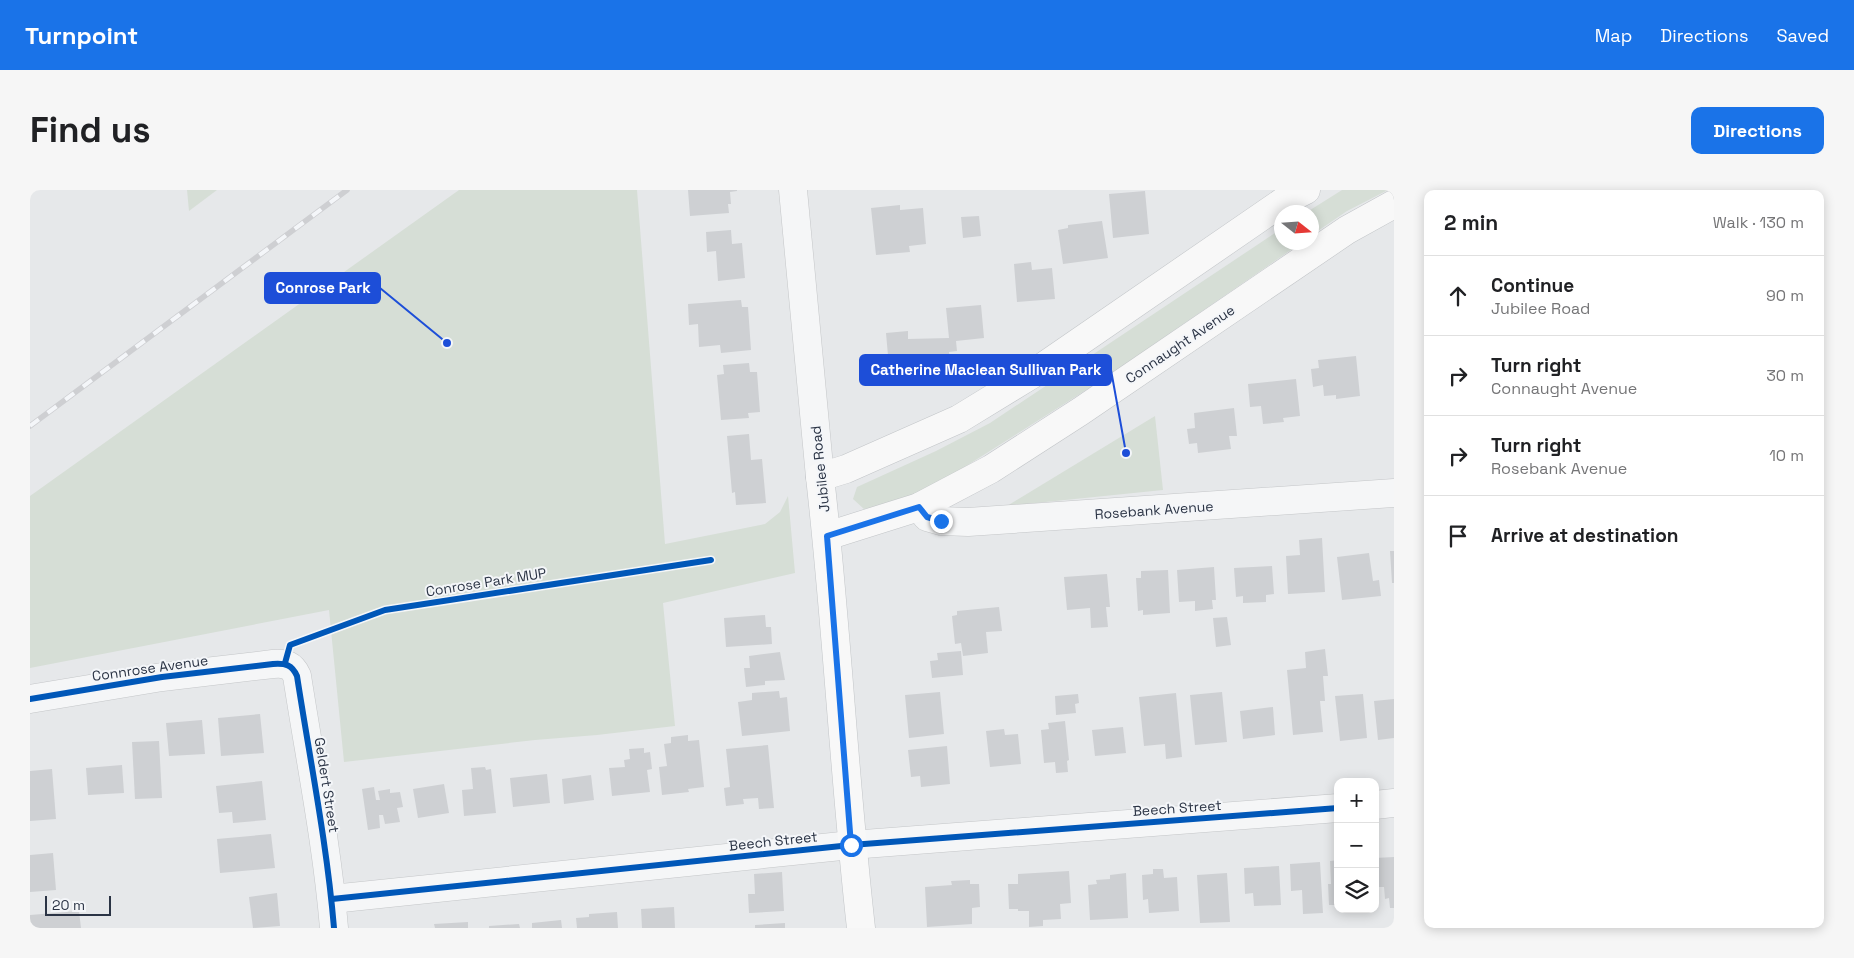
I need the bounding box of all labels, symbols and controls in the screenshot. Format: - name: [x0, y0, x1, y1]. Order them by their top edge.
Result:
- text: Turnpoint: [25, 20, 138, 51]
- text: Map: [1595, 24, 1632, 47]
- text: Directions: [1660, 24, 1749, 47]
- text: Saved: [1777, 24, 1829, 47]
- button: Directions: [1691, 107, 1824, 154]
- text: Find us: [30, 108, 151, 152]
- north arrow: [1274, 205, 1319, 250]
- text: 2 min: [1444, 209, 1498, 236]
- text: Walk · 130 m: [1713, 212, 1804, 233]
- callout: Conrose Park: [265, 273, 380, 303]
- text: Continue: [1491, 273, 1574, 298]
- text: Conrose Park: [275, 278, 371, 297]
- icon: ahead: [1444, 282, 1472, 310]
- text: 90 m: [1766, 285, 1804, 306]
- text: Jubilee Road: [1491, 298, 1590, 319]
- street label: Connaught Avenue: [1122, 301, 1238, 387]
- text: Turn right: [1491, 353, 1581, 378]
- callout: Catherine Maclean Sullivan Park: [860, 355, 1111, 385]
- text: Catherine Maclean Sullivan Park: [870, 360, 1102, 379]
- icon: right: [1444, 362, 1472, 390]
- text: 30 m: [1766, 365, 1804, 386]
- text: Connaught Avenue: [1491, 378, 1637, 399]
- street label: Jubilee Road: [807, 425, 833, 513]
- text: Turn right: [1491, 433, 1581, 458]
- icon: right: [1444, 442, 1472, 470]
- text: 10 m: [1769, 445, 1804, 466]
- text: Rosebank Avenue: [1491, 458, 1627, 479]
- street label: Rosebank Avenue: [1094, 497, 1214, 523]
- route end: [930, 510, 953, 533]
- icon: arrive: [1444, 522, 1472, 550]
- text: Arrive at destination: [1491, 523, 1679, 548]
- street label: Conrose Park MUP: [424, 564, 548, 600]
- street label: Connrose Avenue: [91, 651, 209, 685]
- street label: Geldert Street: [311, 736, 343, 834]
- map controls: [1334, 778, 1379, 913]
- button: +: [1334, 778, 1379, 823]
- street label: Beech Street: [1132, 796, 1222, 820]
- button: −: [1334, 823, 1379, 868]
- street label: Beech Street: [728, 827, 818, 855]
- route start: [840, 834, 863, 857]
- button: layers: [1334, 868, 1379, 913]
- scale bar: [45, 893, 111, 916]
- text: 20 m: [52, 896, 85, 914]

